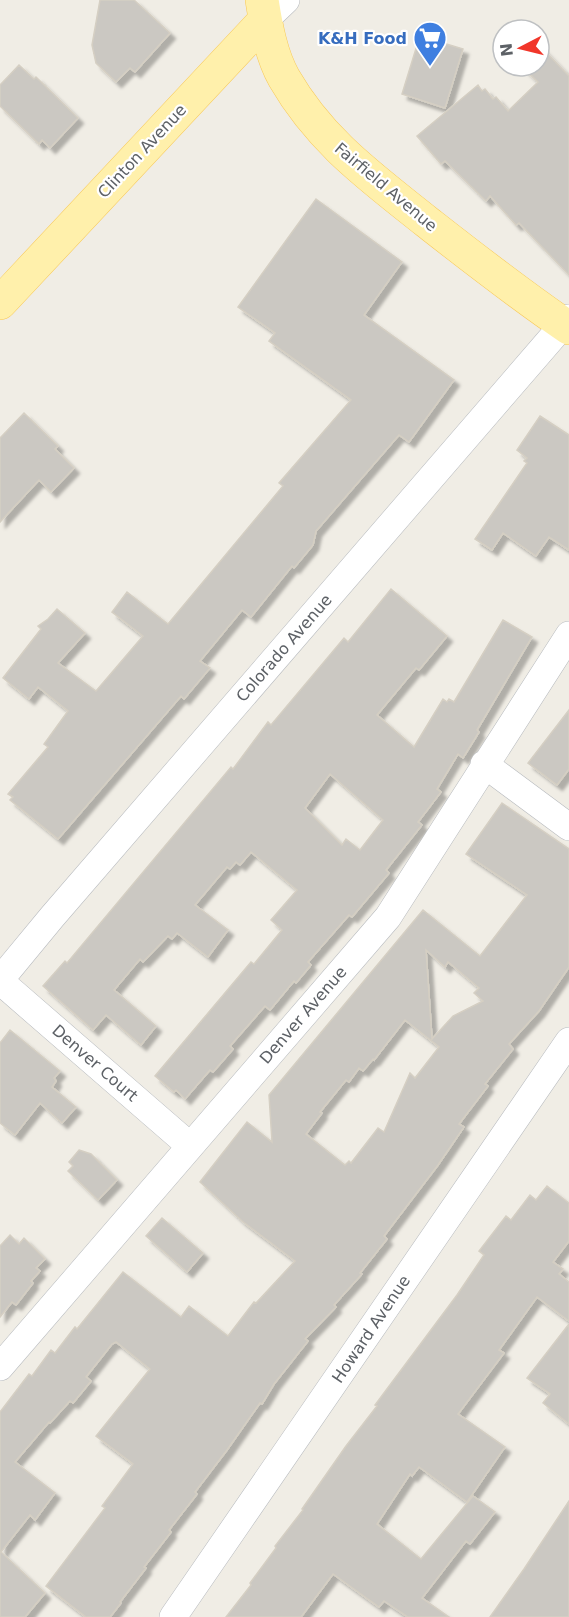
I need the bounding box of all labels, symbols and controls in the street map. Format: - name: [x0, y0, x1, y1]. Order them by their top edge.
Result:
- north arrow: [491, 18, 551, 78]
- supermarket icon: K&H Food: [412, 20, 448, 67]
- place label: K&H Food: [318, 29, 407, 48]
- text: N: [496, 42, 517, 58]
- street label: Clinton Avenue: [94, 100, 190, 202]
- street label: Fairfield Avenue: [331, 139, 441, 235]
- street label: Colorado Avenue: [232, 590, 336, 706]
- street label: Denver Avenue: [256, 962, 350, 1068]
- street label: Denver Court: [48, 1021, 142, 1105]
- street label: Howard Avenue: [328, 1272, 414, 1386]

